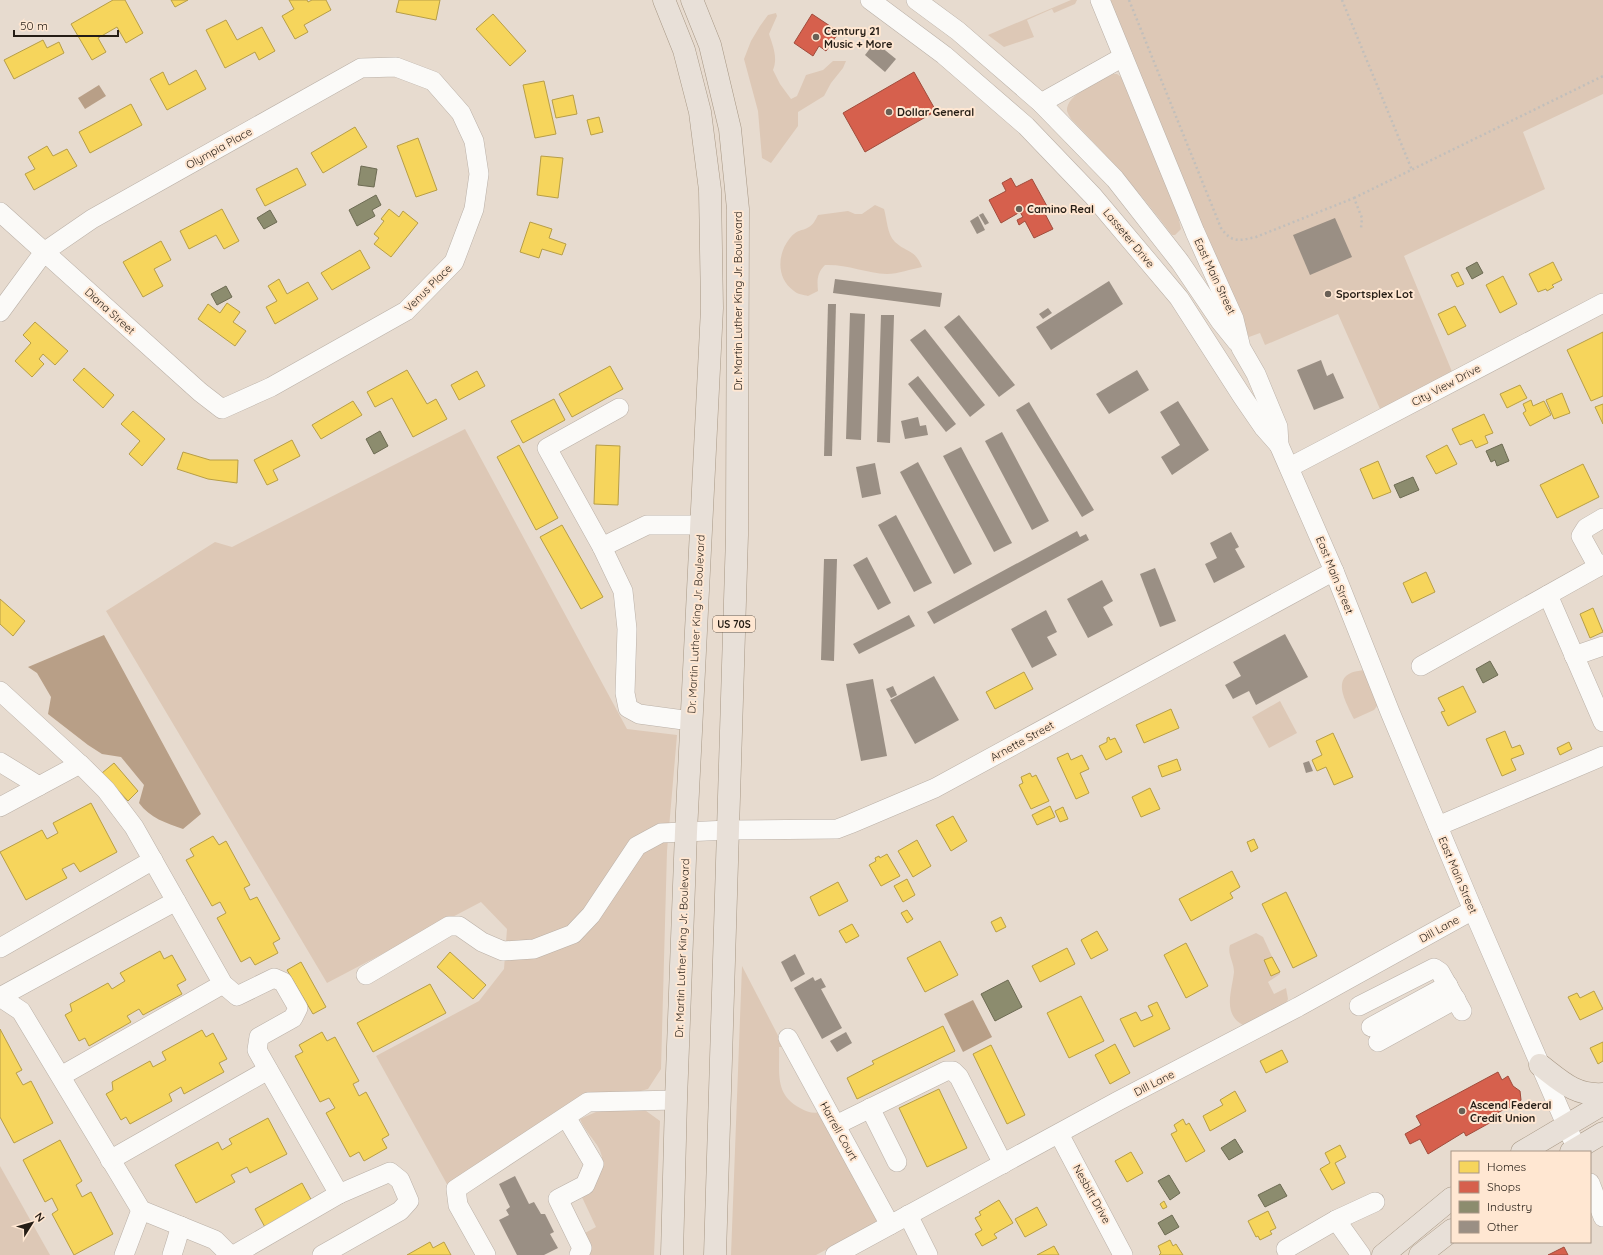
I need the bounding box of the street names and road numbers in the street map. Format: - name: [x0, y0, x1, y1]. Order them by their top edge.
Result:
- street label: Olympia Place: [183, 124, 255, 172]
- street label: Lasseter Drive: [1100, 206, 1158, 270]
- street label: Dr. Martin Luther King Jr. Boulevard: [731, 211, 745, 391]
- street label: East Main Street: [1191, 236, 1239, 317]
- street label: Venus Place: [401, 261, 455, 315]
- street label: Diana Street: [82, 285, 138, 337]
- street label: City View Drive: [1409, 361, 1483, 409]
- street label: Dr. Martin Luther King Jr. Boulevard: [684, 534, 708, 714]
- street label: East Main Street: [1313, 534, 1357, 616]
- road number: US 70S: [713, 616, 755, 632]
- street label: Arnette Street: [988, 718, 1057, 764]
- street label: East Main Street: [1435, 834, 1481, 916]
- street label: Dr. Martin Luther King Jr. Boulevard: [672, 858, 692, 1038]
- street label: Dill Lane: [1417, 912, 1461, 946]
- street label: Dill Lane: [1131, 1067, 1177, 1099]
- street label: Harrell Court: [817, 1099, 861, 1163]
- street label: Nesbitt Drive: [1070, 1162, 1114, 1226]

